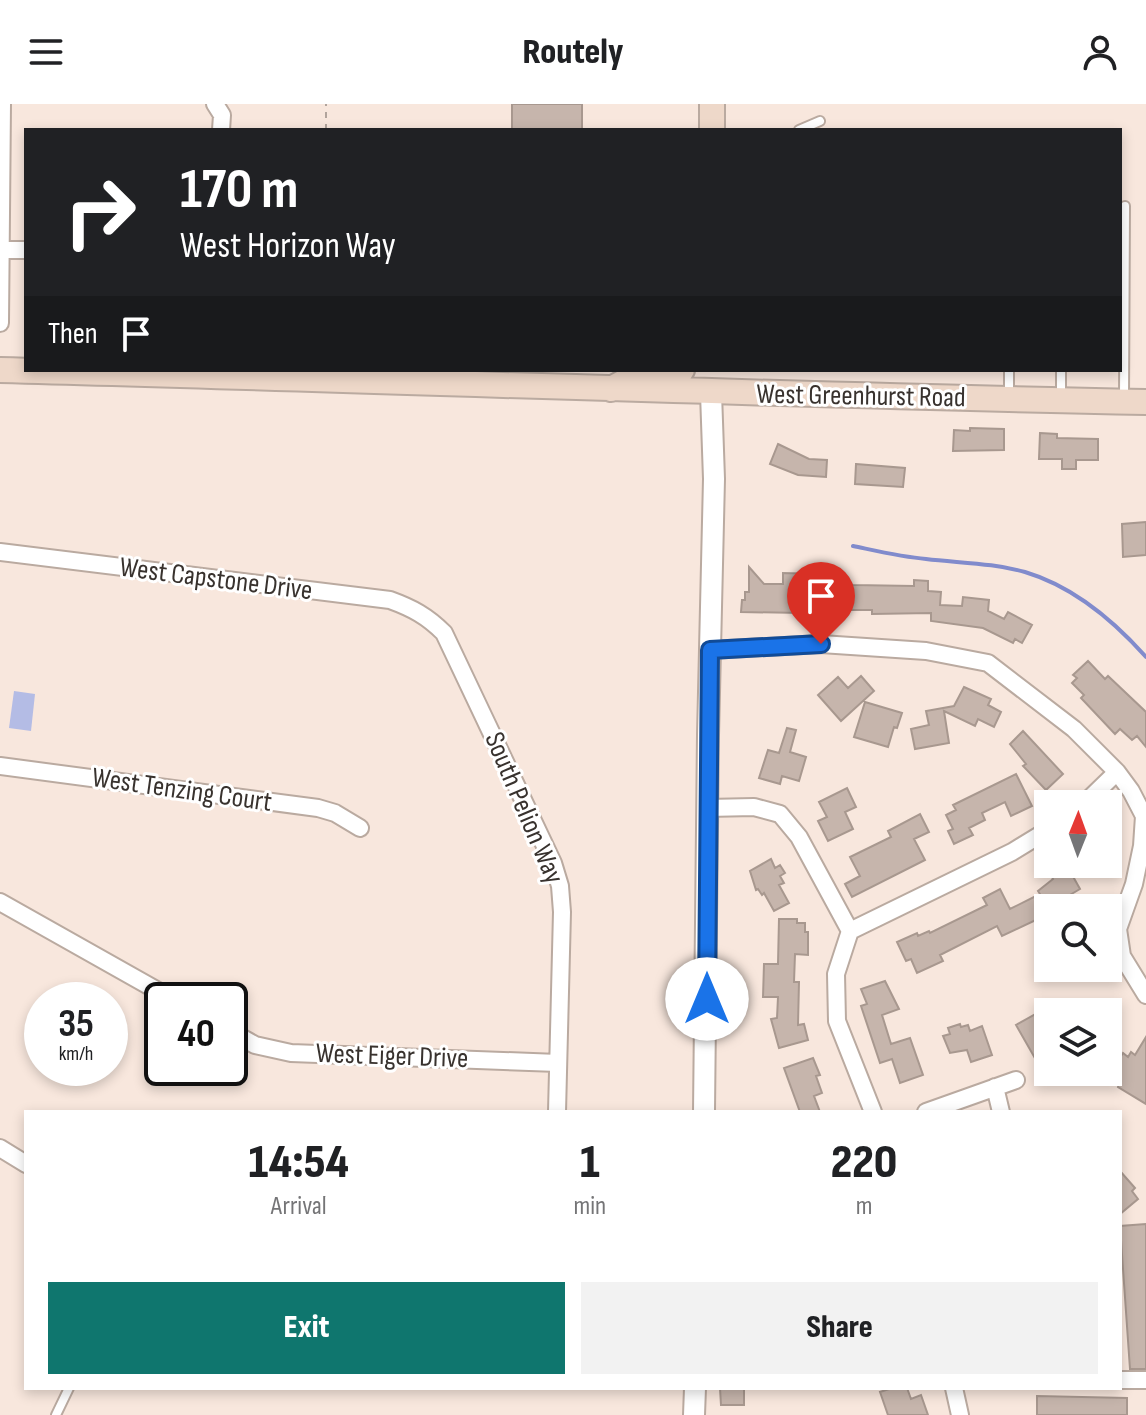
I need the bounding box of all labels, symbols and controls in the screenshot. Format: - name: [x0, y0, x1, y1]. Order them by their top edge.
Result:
- icon: menu: [24, 30, 68, 74]
- icon: person: [1078, 30, 1122, 74]
- text: Routely: [523, 31, 623, 74]
- text: 170 m: [180, 157, 298, 224]
- icon: right: [48, 160, 152, 264]
- text: West Horizon Way: [180, 225, 396, 268]
- icon: arrive: [114, 312, 158, 356]
- text: Then: [48, 316, 98, 352]
- street label: West Greenhurst Road: [756, 378, 966, 414]
- street label: West Capstone Drive: [118, 551, 314, 607]
- pin: [787, 562, 855, 644]
- icon: arrive: [799, 574, 843, 618]
- street label: South Pelion Way: [477, 727, 571, 889]
- street label: West Tenzing Court: [90, 761, 274, 819]
- north arrow: [1034, 790, 1122, 878]
- map controls: [1034, 790, 1122, 1086]
- button: search: [1034, 894, 1122, 982]
- position arrow: [665, 957, 749, 1041]
- speed limit sign: 40: [144, 982, 248, 1086]
- button: layers: [1034, 998, 1122, 1086]
- text: 35: [58, 1000, 94, 1048]
- street label: West Eiger Drive: [315, 1037, 469, 1075]
- text: km/h: [59, 1042, 93, 1066]
- text: 14:54: [249, 1134, 349, 1191]
- text: 1: [580, 1134, 600, 1191]
- text: 220: [831, 1134, 897, 1191]
- text: Arrival: [271, 1191, 327, 1222]
- text: min: [574, 1191, 606, 1222]
- text: m: [856, 1191, 872, 1222]
- button: Exit: [48, 1282, 565, 1374]
- button: Share: [581, 1282, 1098, 1374]

